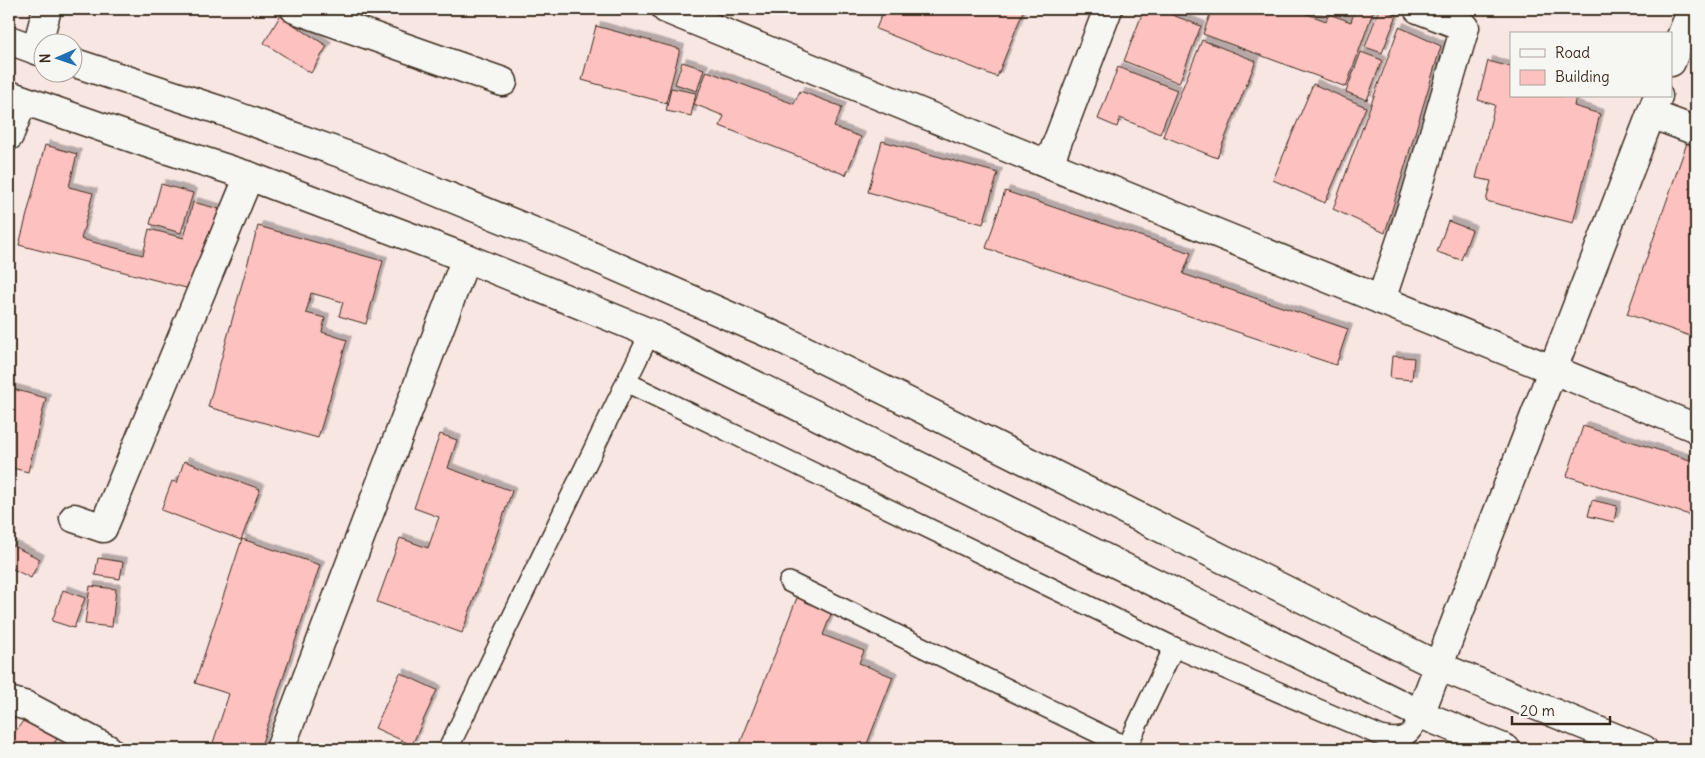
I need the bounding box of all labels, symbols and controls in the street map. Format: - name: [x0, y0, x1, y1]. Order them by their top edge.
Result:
- north arrow: [32, 32, 82, 82]
- legend: [1510, 32, 1672, 98]
- text: Road: [1555, 43, 1590, 62]
- text: N: [36, 53, 54, 64]
- text: Building: [1555, 67, 1610, 86]
- scale bar: [1512, 693, 1610, 725]
- text: 20 m: [1520, 701, 1555, 720]

